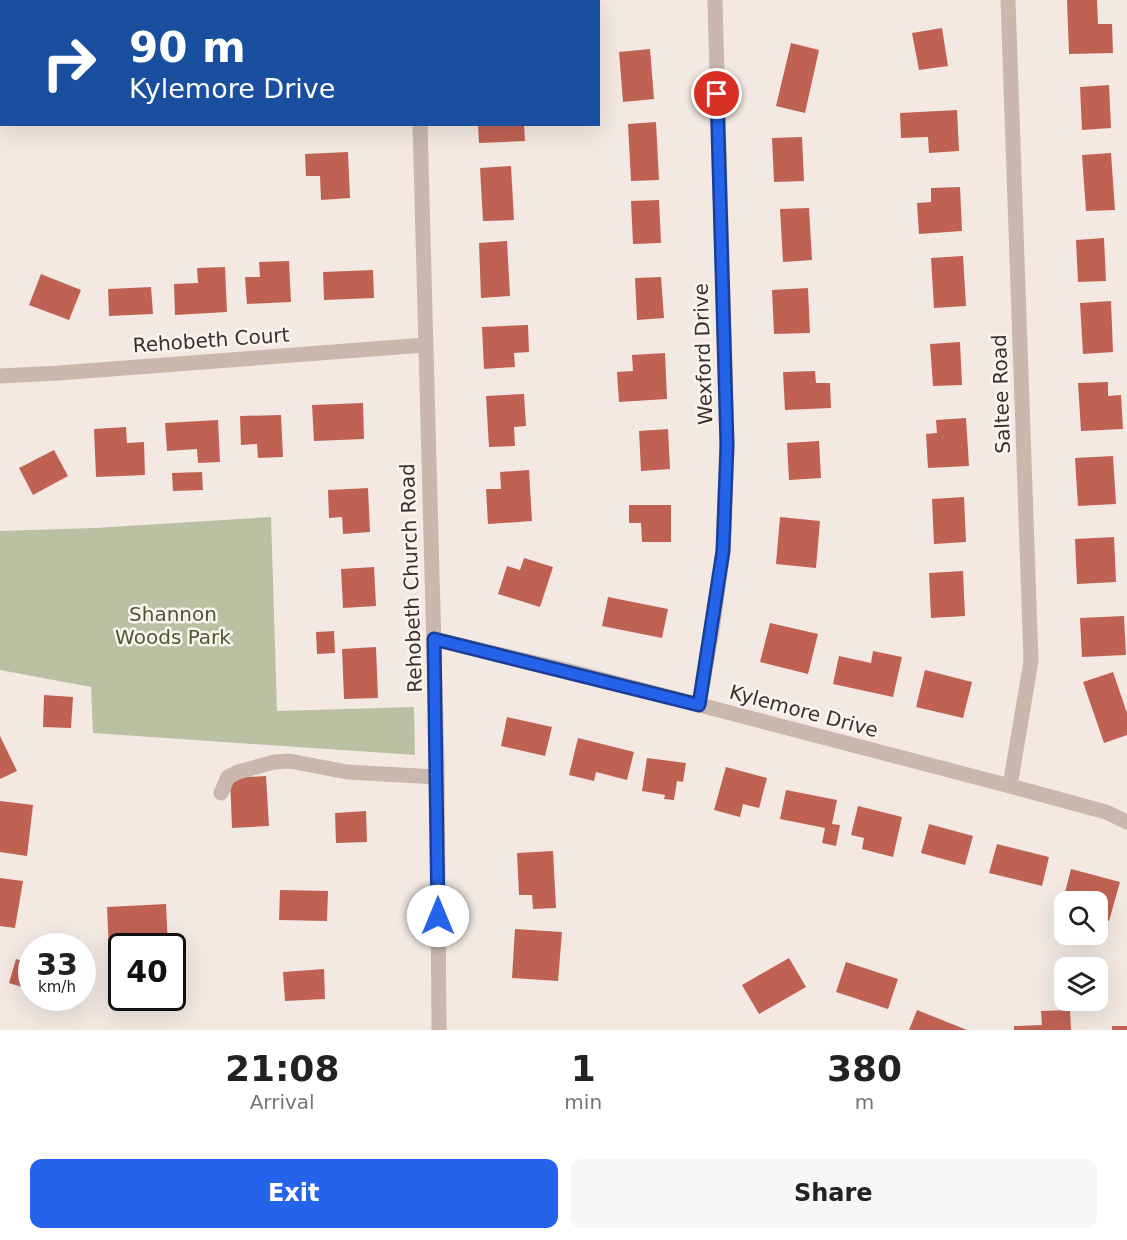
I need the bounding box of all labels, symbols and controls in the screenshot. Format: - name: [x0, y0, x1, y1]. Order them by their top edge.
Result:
- text: 90 m: [129, 23, 246, 72]
- icon: right: [30, 24, 108, 102]
- pin: [691, 68, 742, 119]
- text: Kylemore Drive: [129, 73, 335, 104]
- icon: arrive: [700, 77, 733, 110]
- street label: Wexford Drive: [689, 283, 717, 425]
- street label: Rehobeth Court: [132, 323, 290, 357]
- street label: Saltee Road: [987, 334, 1015, 454]
- street label: Rehobeth Church Road: [395, 463, 427, 693]
- park label: Shannon Woods Park: [115, 602, 231, 649]
- street label: Kylemore Drive: [727, 680, 881, 742]
- position arrow: [406, 884, 470, 948]
- map controls: [1054, 891, 1108, 1011]
- button: search: [1054, 891, 1108, 945]
- speed limit sign: 40: [108, 933, 186, 1011]
- text: 33: [36, 947, 78, 982]
- button: layers: [1054, 957, 1108, 1011]
- text: km/h: [38, 978, 76, 996]
- text: 21:08: [225, 1048, 339, 1089]
- text: 1: [571, 1048, 596, 1089]
- text: 380: [827, 1048, 902, 1089]
- text: Arrival: [250, 1090, 315, 1114]
- text: min: [564, 1090, 602, 1114]
- text: m: [855, 1090, 874, 1114]
- button: Exit: [30, 1159, 558, 1228]
- button: Share: [570, 1159, 1097, 1228]

